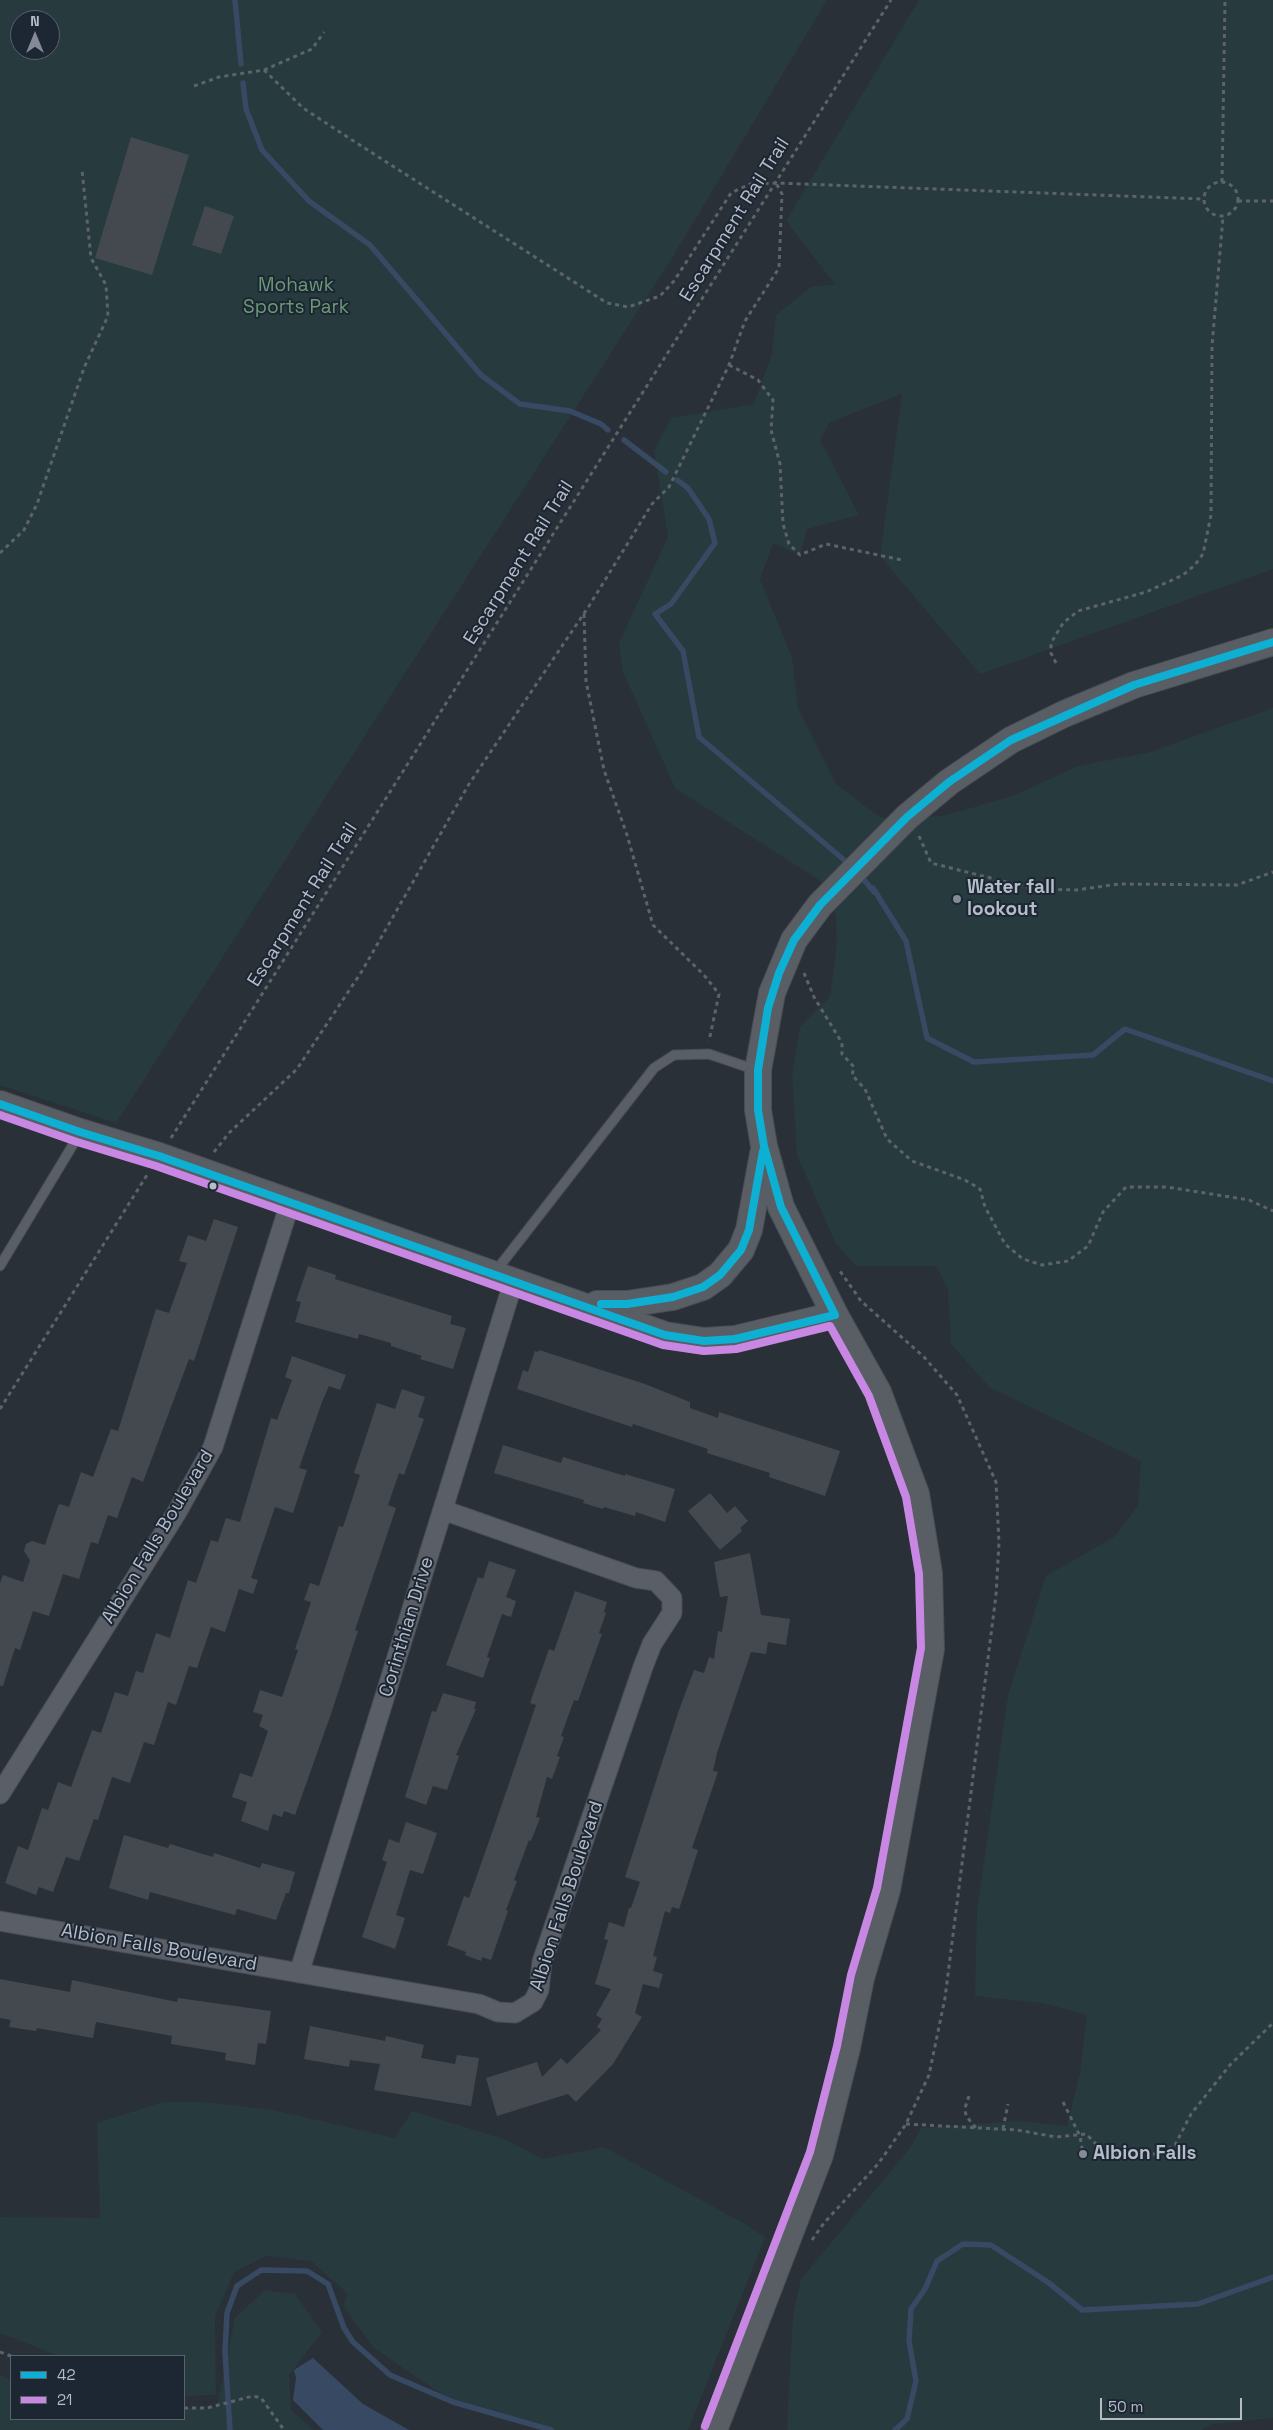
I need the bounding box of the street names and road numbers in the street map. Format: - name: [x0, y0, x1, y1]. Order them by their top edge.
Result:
- street label: Escarpment Rail Trail: [675, 134, 795, 306]
- street label: Escarpment Rail Trail: [459, 477, 579, 649]
- street label: Escarpment Rail Trail: [243, 819, 363, 991]
- street label: Albion Falls Boulevard: [97, 1446, 219, 1628]
- street label: Corinthian Drive: [375, 1554, 439, 1700]
- street label: Albion Falls Boulevard: [526, 1798, 608, 1994]
- street label: Albion Falls Boulevard: [59, 1920, 259, 1976]

